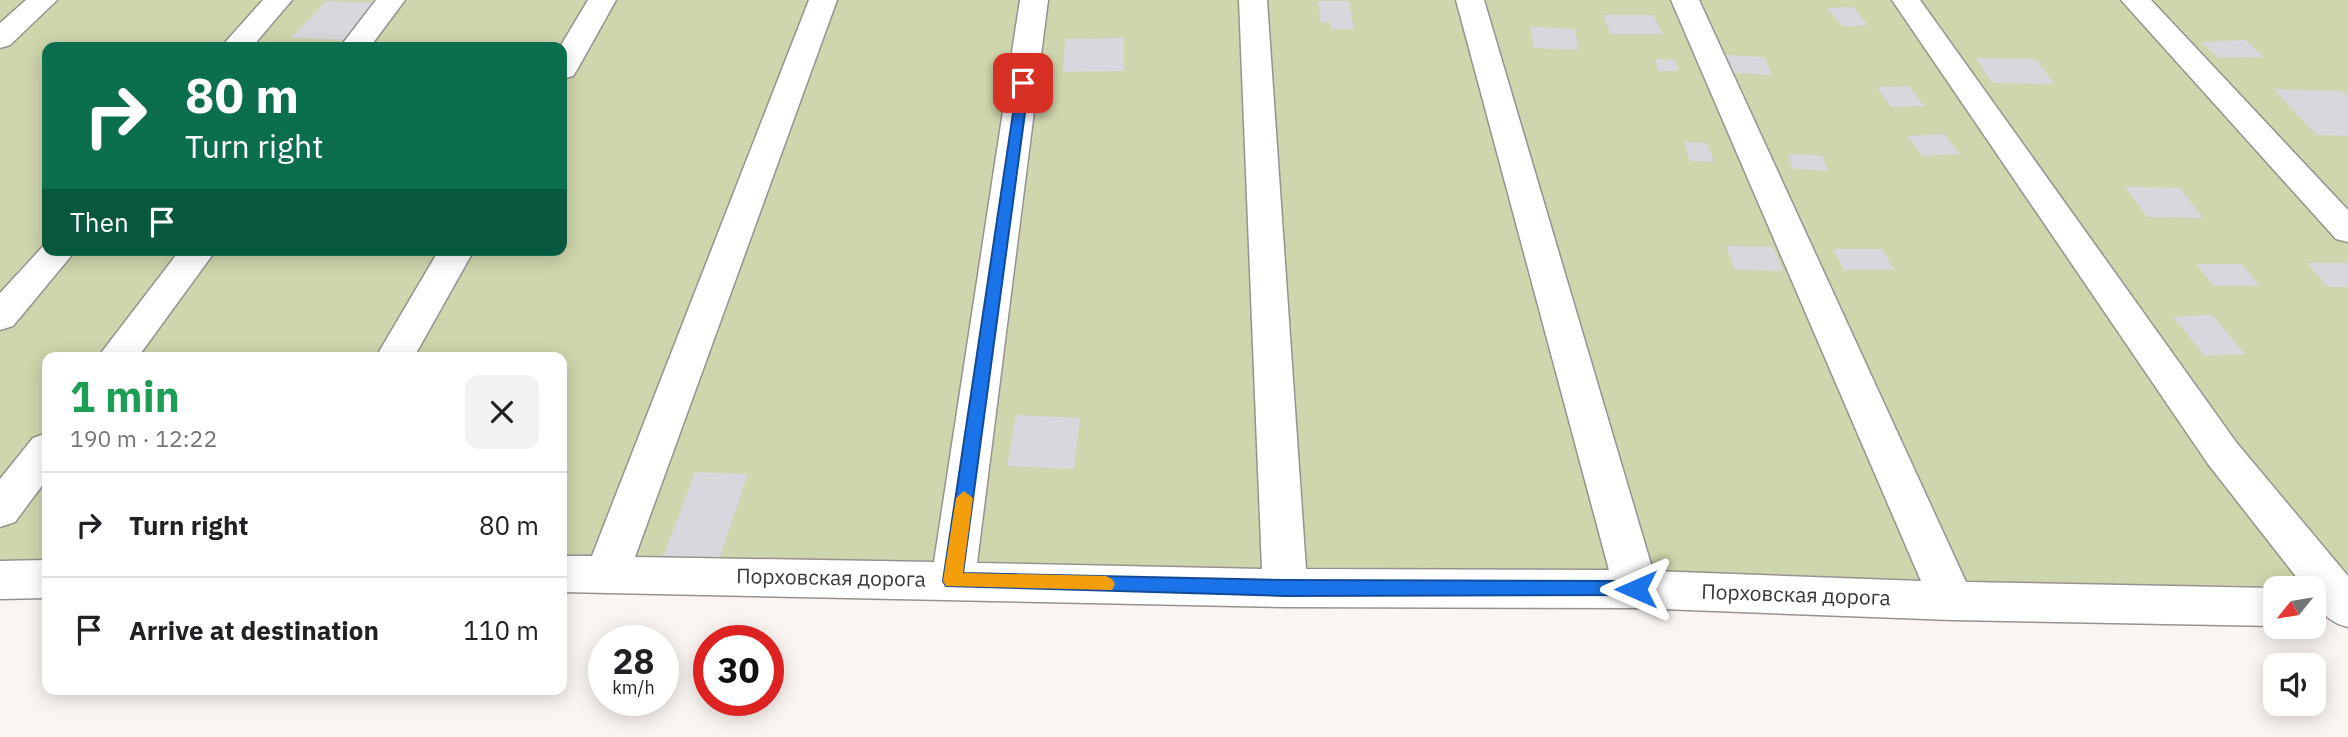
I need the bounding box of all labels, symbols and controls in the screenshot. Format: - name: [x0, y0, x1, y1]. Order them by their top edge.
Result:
- pin: [993, 53, 1053, 113]
- text: 80 m: [185, 63, 299, 126]
- icon: arrive: [1004, 64, 1042, 102]
- icon: right: [70, 70, 161, 161]
- text: Turn right: [185, 125, 323, 167]
- icon: arrive: [143, 203, 181, 241]
- text: Then: [70, 205, 129, 239]
- text: 1 min: [70, 369, 180, 424]
- button: close: [465, 375, 539, 449]
- text: 190 m · 12:22: [70, 423, 217, 453]
- icon: right: [70, 506, 108, 544]
- text: Turn right: [129, 508, 248, 542]
- text: 80 m: [479, 508, 539, 542]
- position arrow: [1599, 552, 1673, 626]
- street label: Порховская дорога: [736, 561, 926, 593]
- north arrow: [2263, 576, 2326, 639]
- map controls: [2263, 576, 2326, 716]
- street label: Порховская дорога: [1701, 577, 1891, 611]
- icon: arrive: [70, 611, 108, 649]
- text: Arrive at destination: [129, 613, 379, 647]
- text: 110 m: [463, 613, 539, 647]
- speed limit sign: 30: [693, 625, 784, 716]
- text: 28: [612, 638, 655, 684]
- button: sound: [2263, 653, 2326, 716]
- text: km/h: [612, 676, 655, 699]

